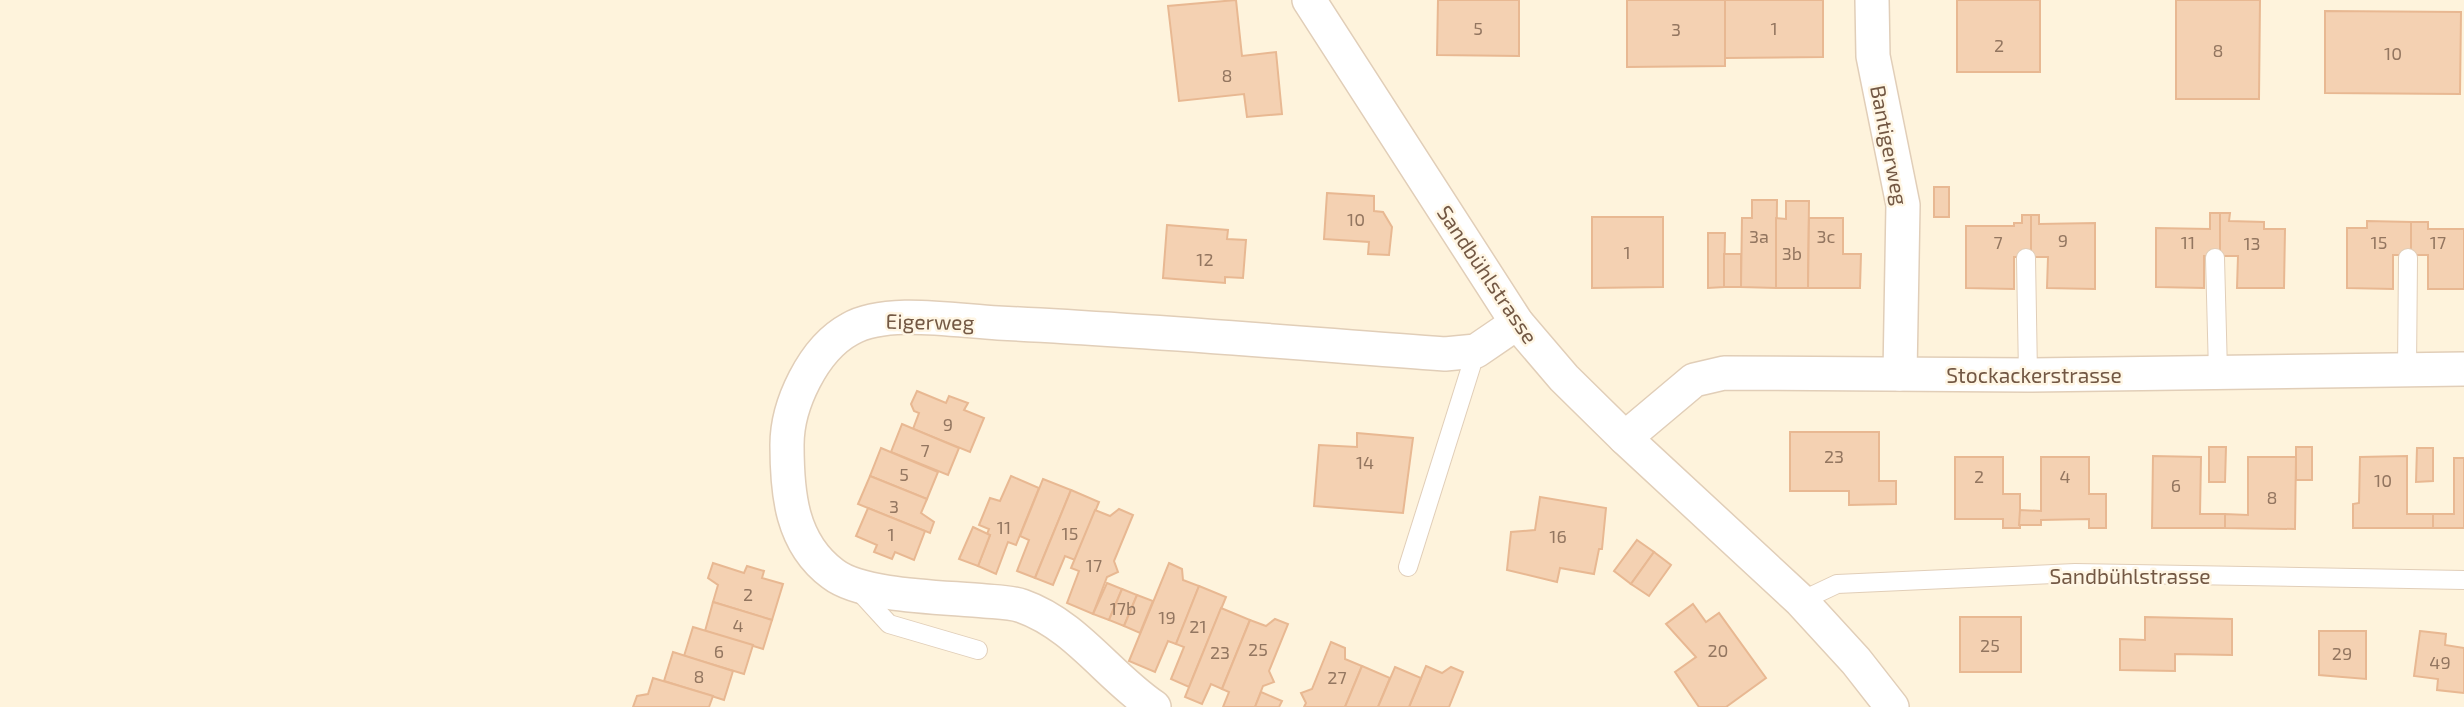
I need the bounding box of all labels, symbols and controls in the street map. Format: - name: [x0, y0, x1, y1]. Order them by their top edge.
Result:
- house number: 5: [1473, 17, 1483, 39]
- house number: 1: [1770, 17, 1778, 39]
- house number: 3: [1671, 18, 1681, 40]
- house number: 2: [1994, 34, 2004, 56]
- house number: 8: [2213, 39, 2223, 61]
- house number: 10: [2384, 42, 2402, 64]
- house number: 8: [1222, 64, 1232, 86]
- street label: Bantigerweg: [1866, 83, 1914, 207]
- street label: Sandbühlstrasse: [1433, 200, 1543, 348]
- house number: 10: [1347, 208, 1365, 230]
- house number: 3a: [1749, 225, 1769, 247]
- house number: 3c: [1817, 225, 1836, 247]
- house number: 9: [2058, 229, 2068, 251]
- house number: 7: [1993, 231, 2003, 253]
- house number: 11: [2181, 231, 2195, 253]
- house number: 15: [2371, 231, 2387, 253]
- house number: 17: [2430, 231, 2446, 253]
- house number: 13: [2243, 232, 2261, 254]
- house number: 1: [1623, 241, 1631, 263]
- house number: 3b: [1782, 242, 1802, 264]
- house number: 12: [1196, 248, 1214, 270]
- street label: Eigerweg: [886, 308, 975, 334]
- street label: Stockackerstrasse: [1946, 362, 2122, 387]
- house number: 9: [943, 413, 953, 435]
- house number: 7: [920, 439, 930, 461]
- house number: 23: [1824, 445, 1844, 467]
- house number: 14: [1356, 451, 1374, 473]
- house number: 5: [899, 463, 909, 485]
- house number: 2: [1974, 465, 1984, 487]
- house number: 4: [2059, 465, 2071, 487]
- house number: 10: [2374, 469, 2392, 491]
- house number: 6: [2171, 474, 2181, 496]
- house number: 8: [2267, 486, 2277, 508]
- house number: 3: [889, 495, 899, 517]
- house number: 11: [997, 516, 1011, 538]
- house number: 15: [1062, 522, 1078, 544]
- house number: 1: [887, 523, 895, 545]
- house number: 16: [1549, 525, 1567, 547]
- house number: 17: [1086, 554, 1102, 576]
- street label: Sandbühlstrasse: [2049, 563, 2211, 588]
- house number: 2: [743, 583, 753, 605]
- house number: 17b: [1110, 597, 1136, 619]
- house number: 19: [1158, 606, 1176, 628]
- house number: 4: [732, 614, 744, 636]
- house number: 21: [1189, 615, 1207, 637]
- house number: 25: [1980, 634, 2000, 656]
- house number: 25: [1248, 638, 1268, 660]
- house number: 20: [1708, 639, 1728, 661]
- house number: 6: [714, 640, 724, 662]
- house number: 23: [1210, 641, 1230, 663]
- house number: 29: [2332, 642, 2352, 664]
- house number: 49: [2429, 651, 2451, 673]
- house number: 8: [694, 665, 704, 687]
- house number: 27: [1327, 666, 1347, 688]

